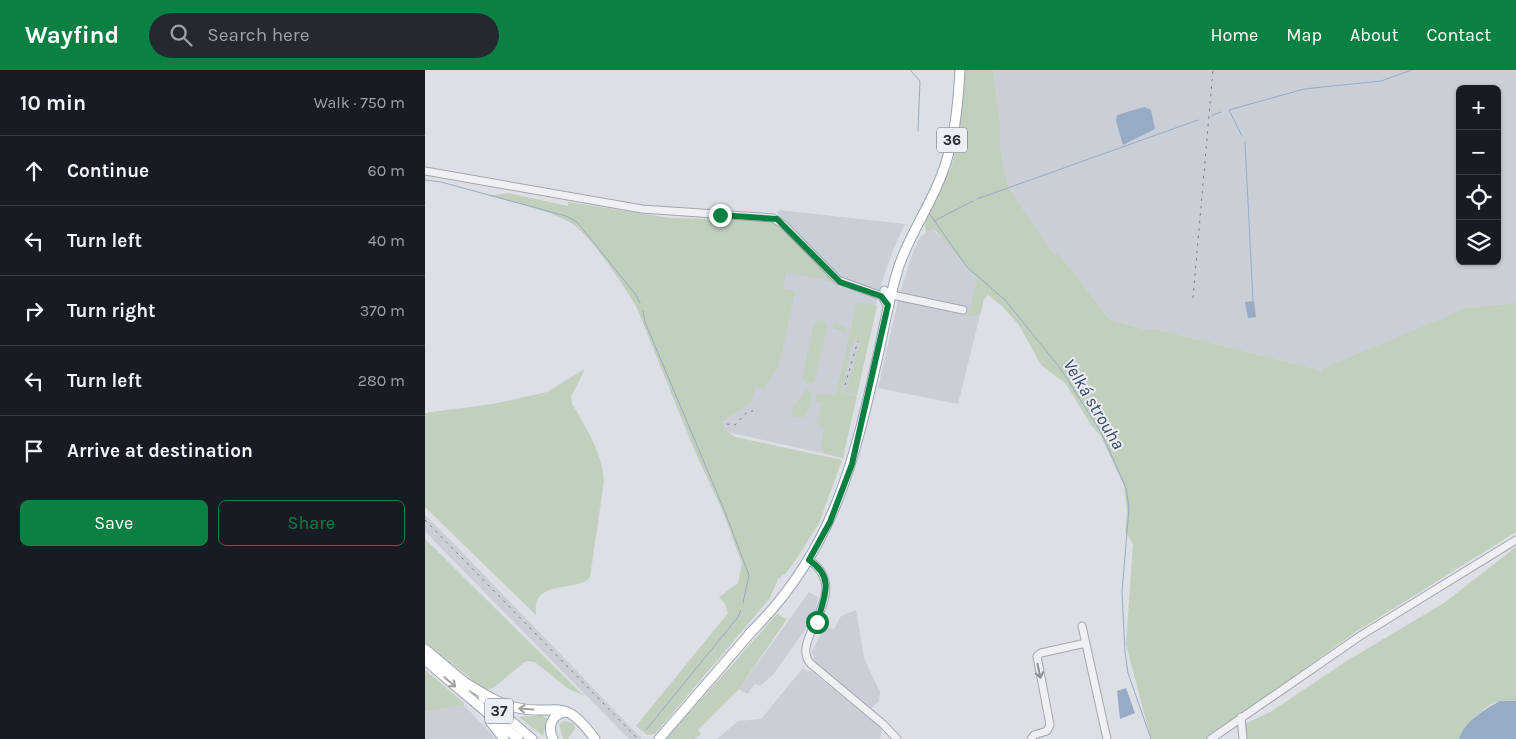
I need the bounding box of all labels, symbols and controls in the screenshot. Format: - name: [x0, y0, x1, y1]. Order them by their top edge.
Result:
- search box: [149, 13, 499, 58]
- text: Wayfind: [25, 21, 119, 49]
- icon: search: [167, 21, 195, 49]
- text: Search here: [207, 24, 309, 46]
- text: Home: [1210, 24, 1258, 46]
- text: Map: [1286, 24, 1322, 46]
- text: About: [1350, 24, 1399, 46]
- text: Contact: [1427, 24, 1491, 46]
- map controls: [1456, 85, 1501, 265]
- button: +: [1456, 85, 1501, 130]
- text: 10 min: [20, 91, 86, 115]
- text: Walk · 750 m: [314, 93, 405, 112]
- road number: 36: [937, 128, 967, 152]
- button: −: [1456, 130, 1501, 175]
- icon: ahead: [20, 157, 48, 185]
- text: Continue: [67, 160, 149, 182]
- text: 60 m: [368, 161, 405, 180]
- button: locate: [1456, 175, 1501, 220]
- route end: [709, 204, 732, 227]
- button: layers: [1456, 220, 1501, 265]
- icon: left: [20, 227, 48, 255]
- text: Turn left: [67, 230, 142, 252]
- text: 40 m: [368, 231, 405, 250]
- icon: right: [20, 297, 48, 325]
- text: Turn right: [67, 300, 156, 322]
- text: 370 m: [360, 301, 405, 320]
- water label: Velká strouha: [1058, 355, 1130, 453]
- icon: left: [20, 367, 48, 395]
- text: Turn left: [67, 370, 142, 392]
- text: 280 m: [358, 371, 405, 390]
- icon: arrive: [20, 437, 48, 465]
- text: Arrive at destination: [67, 440, 253, 462]
- button: Save: [20, 500, 208, 546]
- button: Share: [218, 500, 405, 546]
- route start: [806, 611, 829, 634]
- one-way arrow: [1035, 663, 1044, 679]
- one-way arrow: [444, 676, 457, 687]
- road number: 37: [485, 698, 513, 724]
- one-way arrow: [519, 704, 535, 713]

